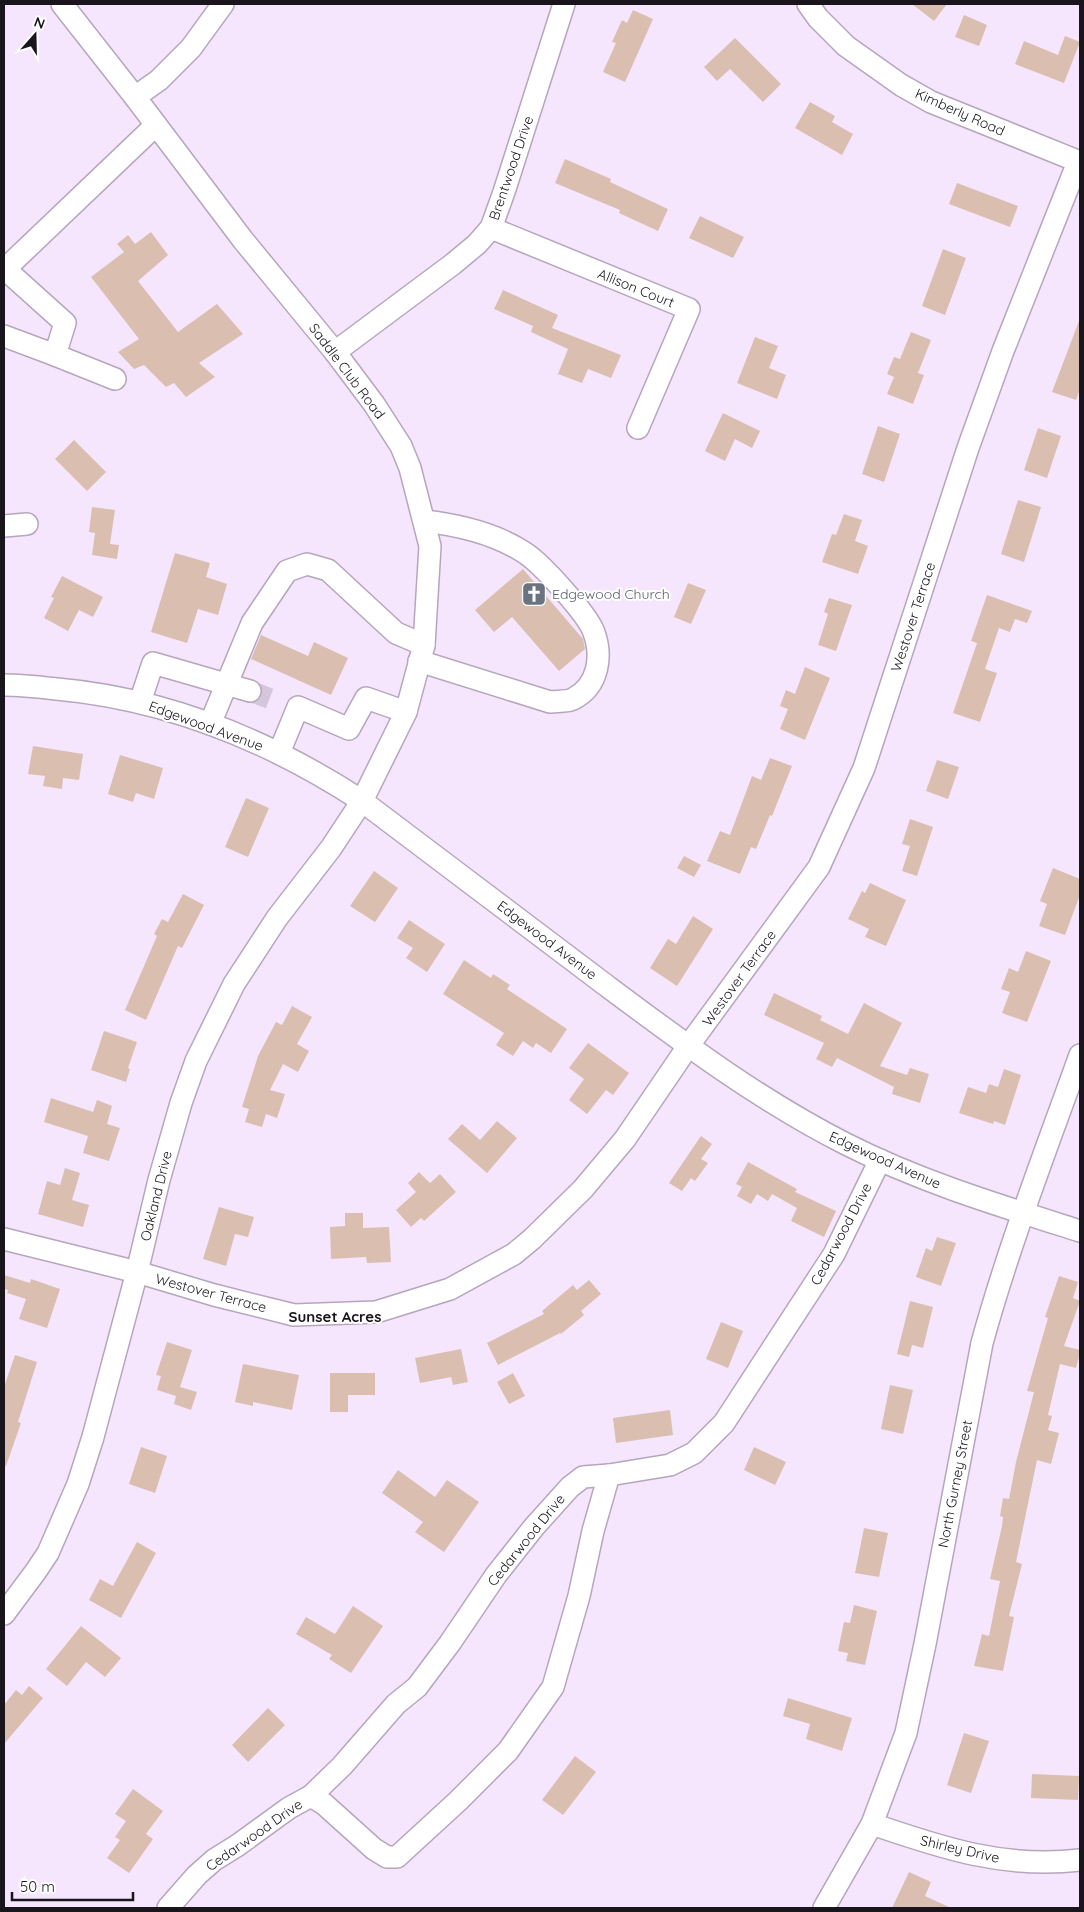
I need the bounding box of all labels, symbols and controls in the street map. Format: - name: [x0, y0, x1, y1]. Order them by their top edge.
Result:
- north arrow: [10, 10, 60, 60]
- text: N: [32, 13, 47, 33]
- street label: Kimberly Road: [912, 84, 1008, 140]
- street label: Brentwood Drive: [485, 113, 537, 222]
- street label: Allison Court: [595, 264, 677, 312]
- street label: Saddle Club Road: [305, 319, 389, 423]
- street label: Westover Terrace: [887, 560, 939, 674]
- church icon: Edgewood Church: [521, 581, 547, 607]
- place label: Edgewood Church: [552, 585, 670, 603]
- street label: Edgewood Avenue: [146, 697, 266, 755]
- street label: Edgewood Avenue: [494, 897, 601, 983]
- street label: Westover Terrace: [698, 926, 780, 1030]
- street label: Edgewood Avenue: [826, 1127, 944, 1193]
- street label: Oakland Drive: [136, 1149, 176, 1243]
- street label: Cedarwood Drive: [806, 1180, 876, 1288]
- street label: Westover Terrace: [153, 1270, 269, 1317]
- district label: Sunset Acres: [289, 1307, 381, 1326]
- street label: North Gurney Street: [934, 1418, 976, 1549]
- street label: Cedarwood Drive: [483, 1490, 569, 1590]
- street label: Cedarwood Drive: [202, 1795, 306, 1875]
- street label: Shirley Drive: [919, 1831, 1001, 1867]
- scale bar: [12, 1870, 134, 1902]
- text: 50 m: [20, 1877, 55, 1896]

